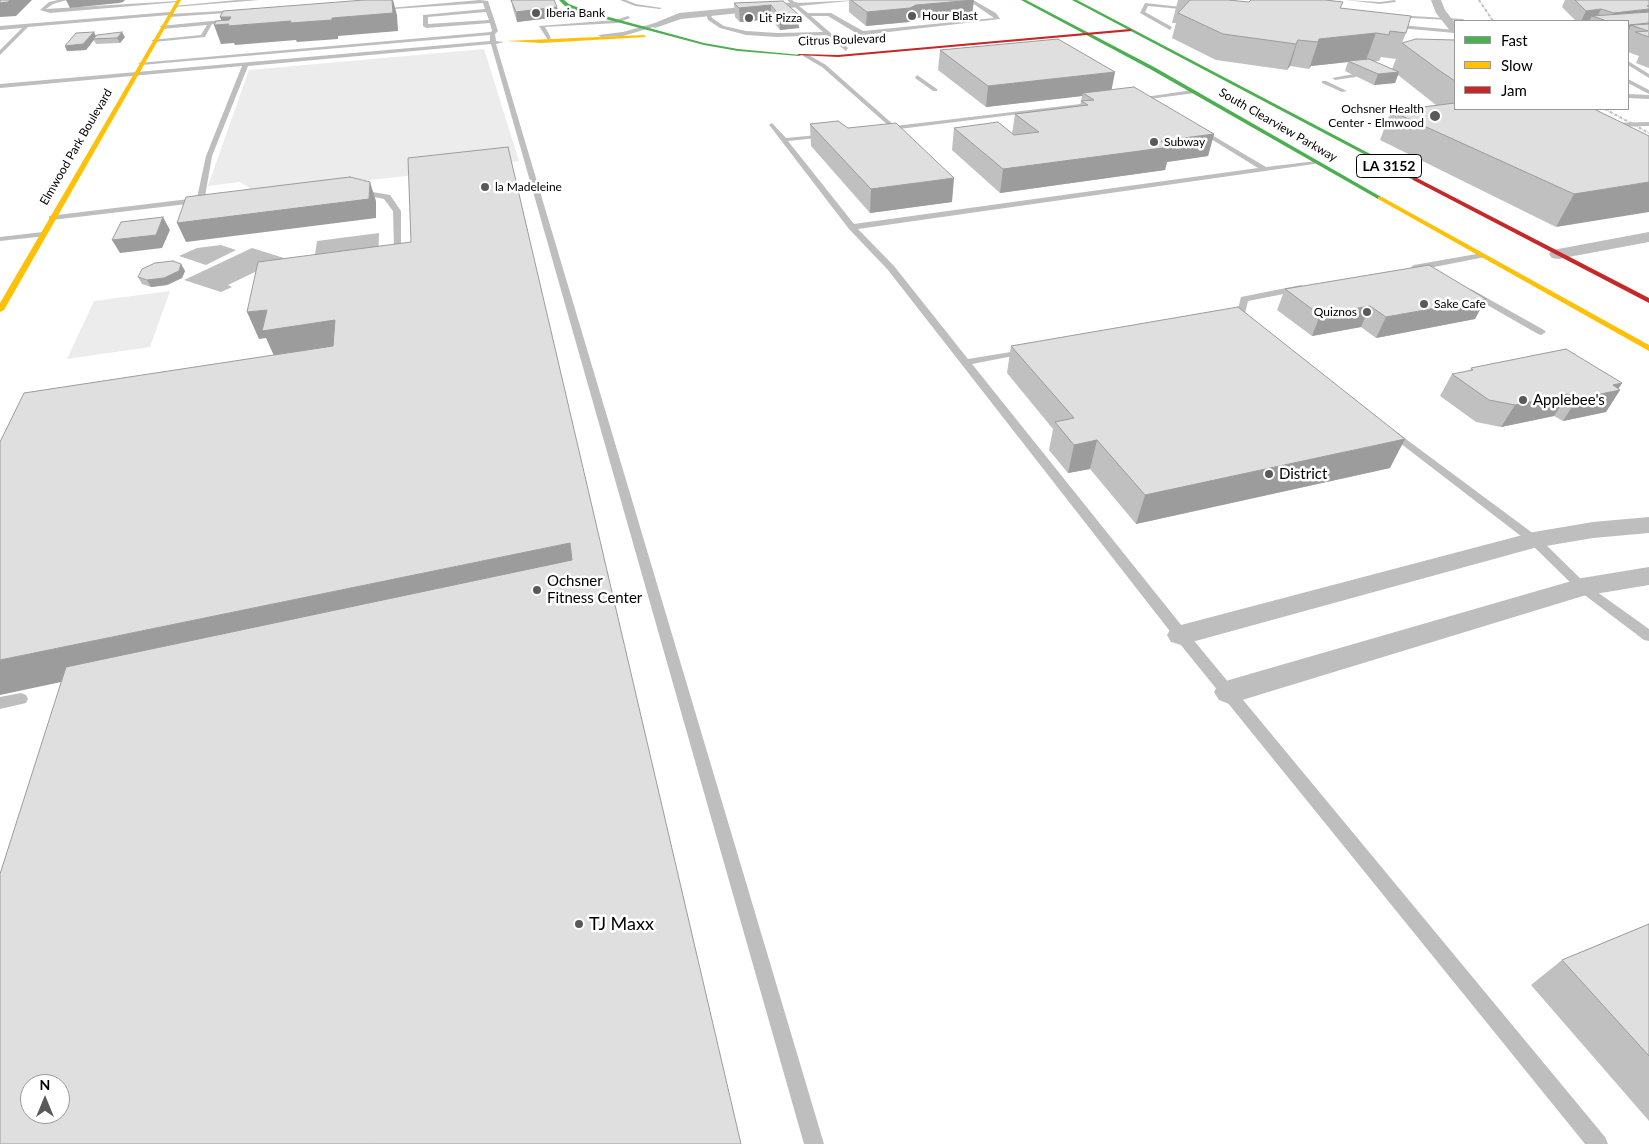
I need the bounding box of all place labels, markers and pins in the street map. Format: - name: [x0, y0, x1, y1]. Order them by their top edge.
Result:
- place label: Iberia Bank: [546, 6, 605, 20]
- marker: Iberia Bank: [530, 7, 542, 19]
- place label: Hour Blast: [922, 9, 978, 23]
- marker: Hour Blast: [906, 10, 918, 22]
- place label: Lit Pizza: [759, 11, 802, 25]
- marker: Lit Pizza: [743, 12, 755, 24]
- place label: Ochsner Health Center - Elmwood: [1328, 102, 1424, 130]
- marker: Ochsner Health Center - Elmwood: [1428, 109, 1442, 123]
- place label: Subway: [1164, 135, 1205, 149]
- marker: Subway: [1148, 136, 1160, 148]
- place label: la Madeleine: [495, 180, 562, 194]
- marker: la Madeleine: [479, 181, 491, 193]
- place label: Sake Cafe: [1434, 297, 1486, 311]
- marker: Sake Cafe: [1418, 298, 1430, 310]
- place label: Quiznos: [1314, 305, 1357, 319]
- marker: Quiznos: [1361, 306, 1373, 318]
- place label: Applebee's: [1533, 391, 1605, 409]
- marker: Applebee's: [1517, 394, 1529, 406]
- place label: District: [1279, 465, 1327, 483]
- marker: District: [1263, 468, 1275, 480]
- place label: Ochsner Fitness Center: [547, 572, 642, 607]
- marker: Ochsner Fitness Center: [531, 584, 543, 596]
- place label: TJ Maxx: [589, 913, 654, 935]
- marker: TJ Maxx: [573, 918, 585, 930]

